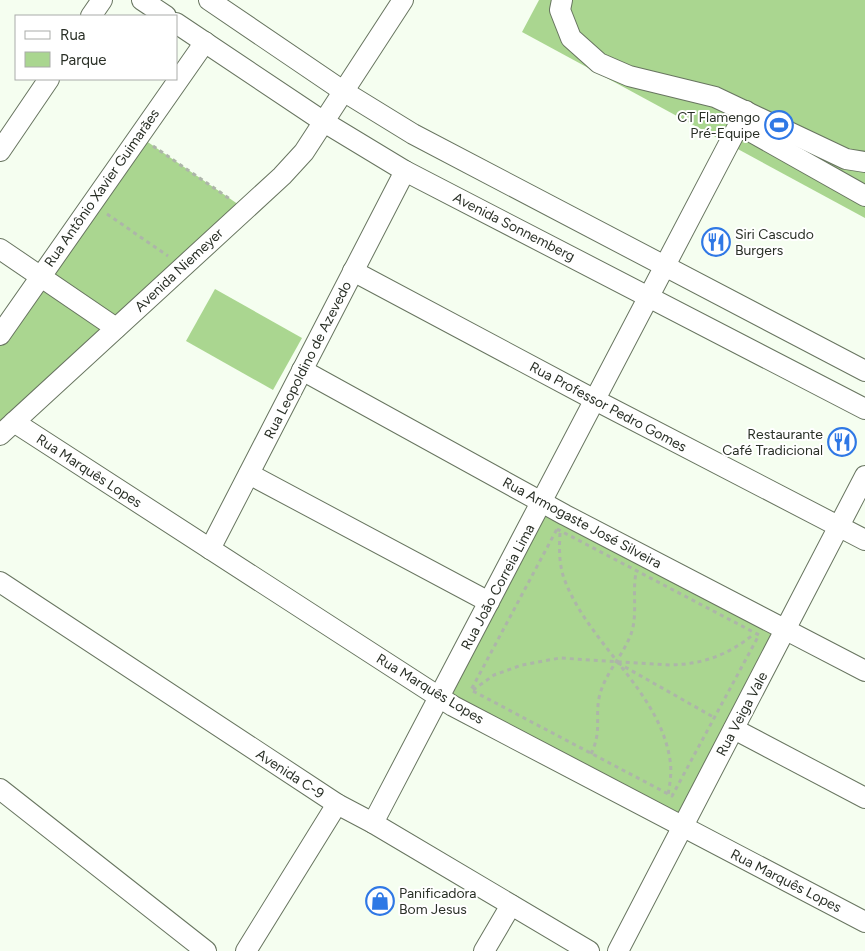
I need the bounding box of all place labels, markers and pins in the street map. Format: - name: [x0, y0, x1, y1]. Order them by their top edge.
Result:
- place label: CT Flamengo Pré-Equipe: [677, 109, 760, 142]
- sports icon: CT Flamengo Pré-Equipe: [764, 110, 794, 140]
- place label: Siri Cascudo Burgers: [735, 226, 814, 259]
- restaurant icon: Siri Cascudo Burgers: [701, 227, 731, 257]
- place label: Restaurante Café Tradicional: [722, 426, 823, 459]
- restaurant icon: Restaurante Café Tradicional: [827, 427, 857, 457]
- place label: Panificadora Bom Jesus: [399, 885, 477, 918]
- shop icon: Panificadora Bom Jesus: [365, 886, 395, 916]

